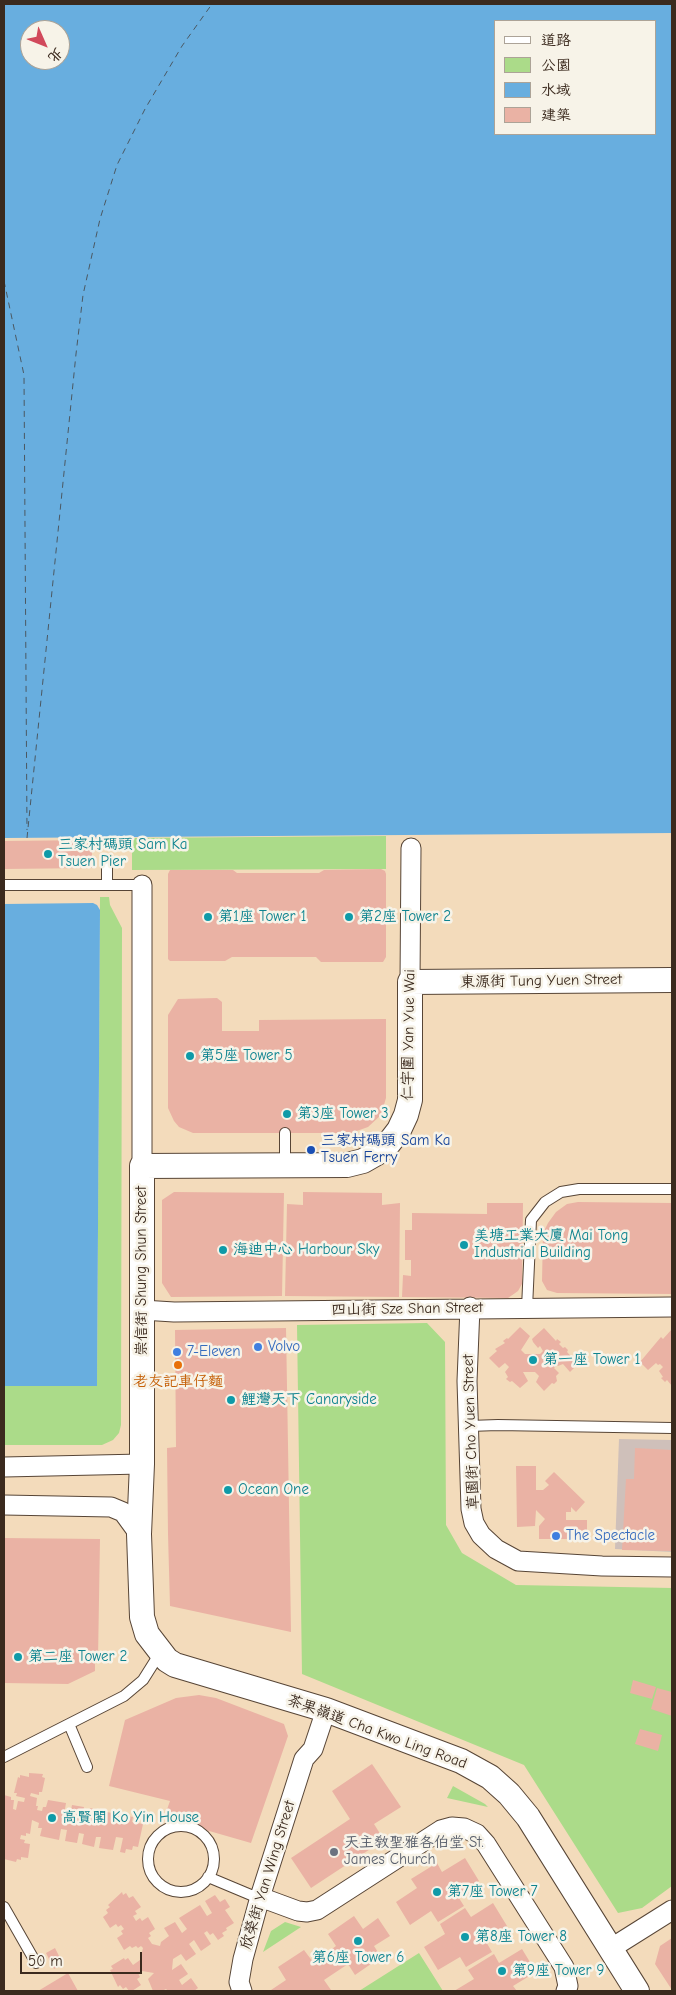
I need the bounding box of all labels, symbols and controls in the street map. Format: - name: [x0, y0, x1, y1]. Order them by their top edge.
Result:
- north arrow: [20, 20, 70, 70]
- legend: [493, 20, 656, 135]
- text: 道路: [541, 31, 571, 49]
- text: 北: [44, 44, 66, 66]
- text: 公園: [541, 56, 571, 74]
- text: 水域: [541, 81, 571, 99]
- text: 建築: [541, 106, 571, 124]
- place label: 三家村碼頭 Sam Ka Tsuen Pier: [58, 836, 188, 871]
- marker: 三家村碼頭 Sam Ka Tsuen Pier: [42, 848, 54, 860]
- place label: 第1座 Tower 1: [218, 908, 306, 926]
- place label: 第2座 Tower 2: [359, 908, 451, 926]
- marker: 第1座 Tower 1: [202, 911, 214, 923]
- marker: 第2座 Tower 2: [343, 911, 355, 923]
- street label: 仁宇圍 Yan Yue Wai: [399, 969, 419, 1101]
- street label: 東源街 Tung Yuen Street: [460, 971, 622, 991]
- place label: 第5座 Tower 5: [200, 1047, 293, 1065]
- marker: 第5座 Tower 5: [184, 1050, 196, 1062]
- place label: 第3座 Tower 3: [297, 1105, 389, 1123]
- marker: 第3座 Tower 3: [281, 1108, 293, 1120]
- place label: 三家村碼頭 Sam Ka Tsuen Ferry: [321, 1132, 451, 1167]
- marker: 三家村碼頭 Sam Ka Tsuen Ferry: [305, 1144, 317, 1156]
- street label: 崇信街 Shung Shun Street: [133, 1186, 151, 1356]
- place label: 美塘工業大廈 Mai Tong Industrial Building: [474, 1227, 628, 1262]
- marker: 美塘工業大廈 Mai Tong Industrial Building: [458, 1239, 470, 1251]
- place label: 海迪中心 Harbour Sky: [233, 1241, 379, 1259]
- marker: 海迪中心 Harbour Sky: [217, 1244, 229, 1256]
- street label: 四山街 Sze Shan Street: [331, 1299, 483, 1319]
- place label: Volvo: [268, 1338, 300, 1356]
- marker: Volvo: [252, 1341, 264, 1353]
- place label: 7-Eleven: [187, 1343, 241, 1361]
- marker: 7-Eleven: [171, 1346, 183, 1358]
- place label: 第一座 Tower 1: [543, 1351, 640, 1369]
- street label: 草園街 Cho Yuen Street: [459, 1354, 483, 1510]
- marker: 第一座 Tower 1: [527, 1354, 539, 1366]
- marker: 老友記車仔麵: [172, 1359, 184, 1371]
- place label: 老友記車仔麵: [133, 1373, 223, 1391]
- place label: 鯉灣天下 Canaryside: [241, 1391, 377, 1409]
- marker: 鯉灣天下 Canaryside: [225, 1394, 237, 1406]
- place label: Ocean One: [238, 1481, 309, 1499]
- marker: Ocean One: [222, 1484, 234, 1496]
- place label: The Spectacle: [566, 1527, 655, 1545]
- marker: The Spectacle: [550, 1530, 562, 1542]
- place label: 第二座 Tower 2: [28, 1648, 127, 1666]
- marker: 第二座 Tower 2: [12, 1651, 24, 1663]
- street label: 茶果嶺道 Cha Kwo Ling Road: [285, 1691, 469, 1773]
- street label: 欣榮街 Yan Wing Street: [237, 1799, 299, 1951]
- place label: 高賢閣 Ko Yin House: [62, 1809, 199, 1827]
- marker: 高賢閣 Ko Yin House: [46, 1812, 58, 1824]
- place label: 天主教聖雅各伯堂 St. James Church: [344, 1834, 484, 1869]
- marker: 天主教聖雅各伯堂 St. James Church: [328, 1846, 340, 1858]
- place label: 第7座 Tower 7: [447, 1883, 538, 1901]
- marker: 第7座 Tower 7: [431, 1886, 443, 1898]
- place label: 第8座 Tower 8: [475, 1928, 567, 1946]
- marker: 第8座 Tower 8: [459, 1931, 471, 1943]
- marker: 第6座 Tower 6: [352, 1935, 364, 1947]
- scale bar: [22, 1942, 145, 1974]
- place label: 第6座 Tower 6: [312, 1949, 404, 1967]
- text: 50 m: [28, 1952, 63, 1970]
- place label: 第9座 Tower 9: [512, 1962, 604, 1980]
- marker: 第9座 Tower 9: [496, 1965, 508, 1977]

